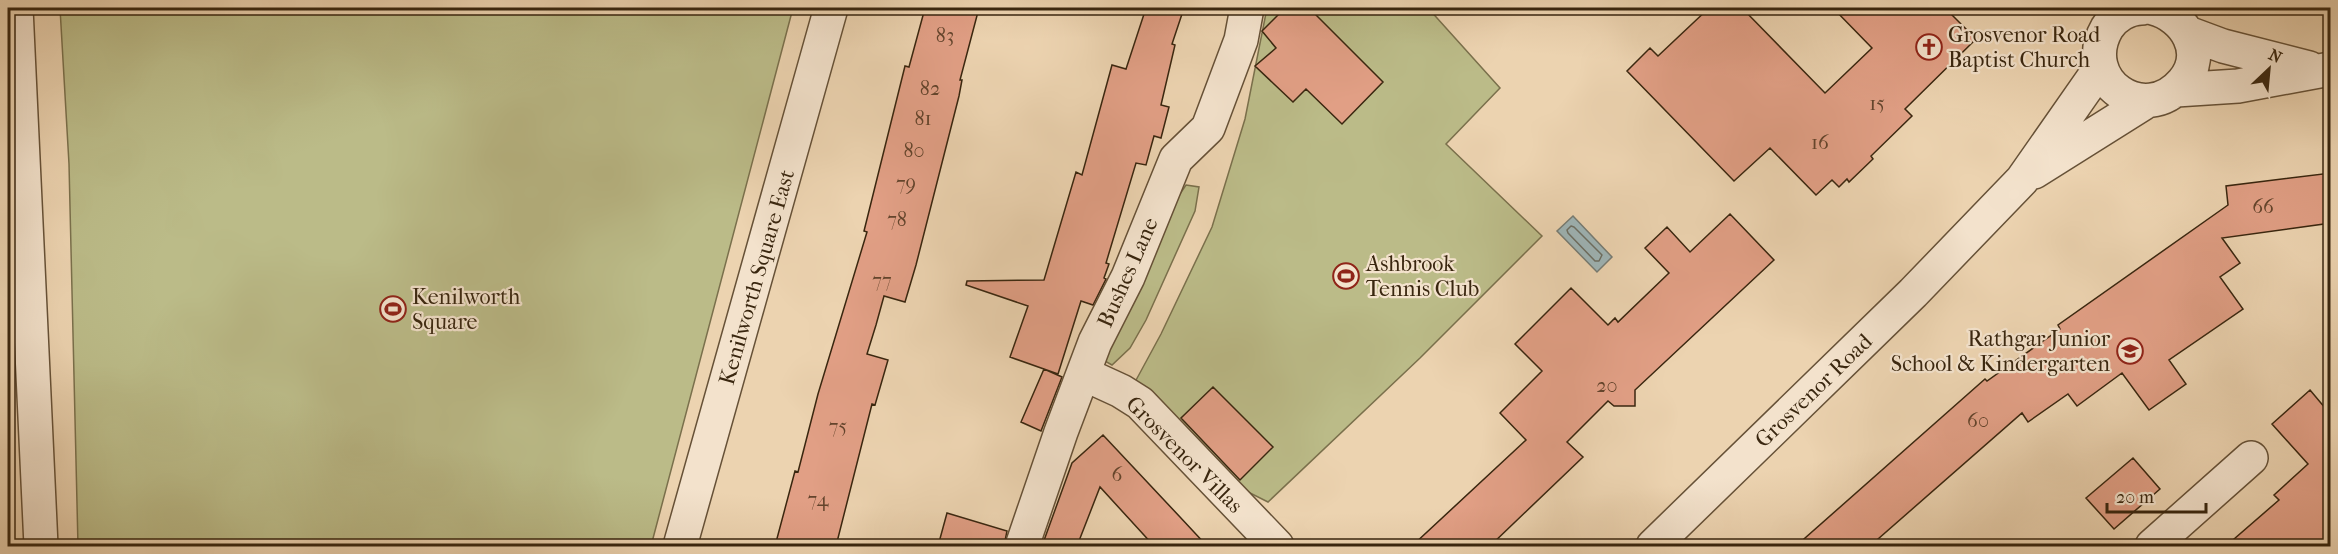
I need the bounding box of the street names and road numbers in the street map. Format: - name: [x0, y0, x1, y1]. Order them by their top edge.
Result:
- street label: Kenilworth Square East: [714, 166, 800, 388]
- street label: Bushes Lane: [1092, 213, 1164, 332]
- street label: Grosvenor Road: [1750, 328, 1878, 453]
- street label: Grosvenor Villas: [1120, 391, 1248, 519]

